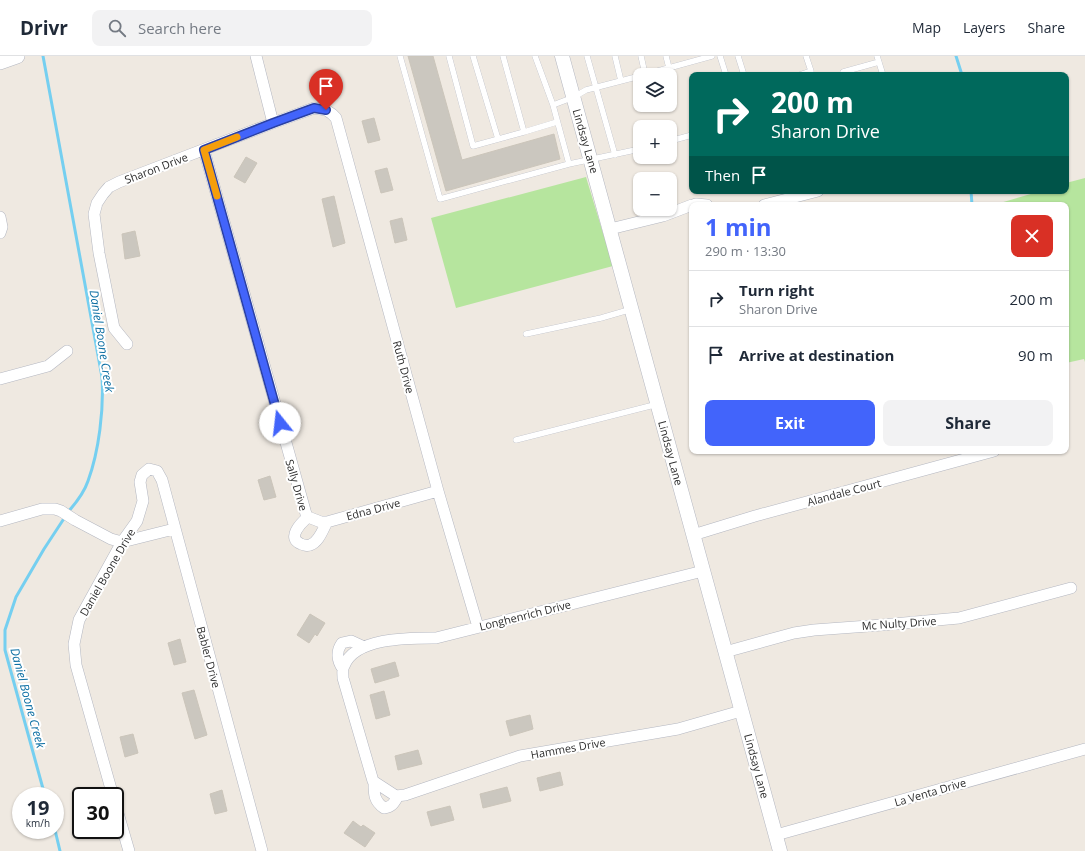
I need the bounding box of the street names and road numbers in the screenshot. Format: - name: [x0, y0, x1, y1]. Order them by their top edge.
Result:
- street label: Lindsay Lane: [570, 107, 602, 175]
- street label: Sharon Drive: [122, 149, 190, 187]
- street label: Ruth Drive: [390, 339, 418, 395]
- street label: Lindsay Lane: [655, 419, 687, 487]
- street label: Sally Drive: [282, 457, 312, 513]
- street label: Alandale Court: [805, 475, 883, 509]
- street label: Edna Drive: [344, 495, 402, 523]
- street label: Daniel Boone Drive: [76, 526, 138, 618]
- street label: Longhenrich Drive: [478, 596, 572, 634]
- street label: Mc Nulty Drive: [861, 613, 937, 633]
- street label: Babler Drive: [194, 625, 224, 689]
- street label: Lindsay Lane: [741, 732, 773, 800]
- street label: Hammes Drive: [529, 734, 607, 762]
- street label: La Venta Drive: [892, 775, 968, 809]

